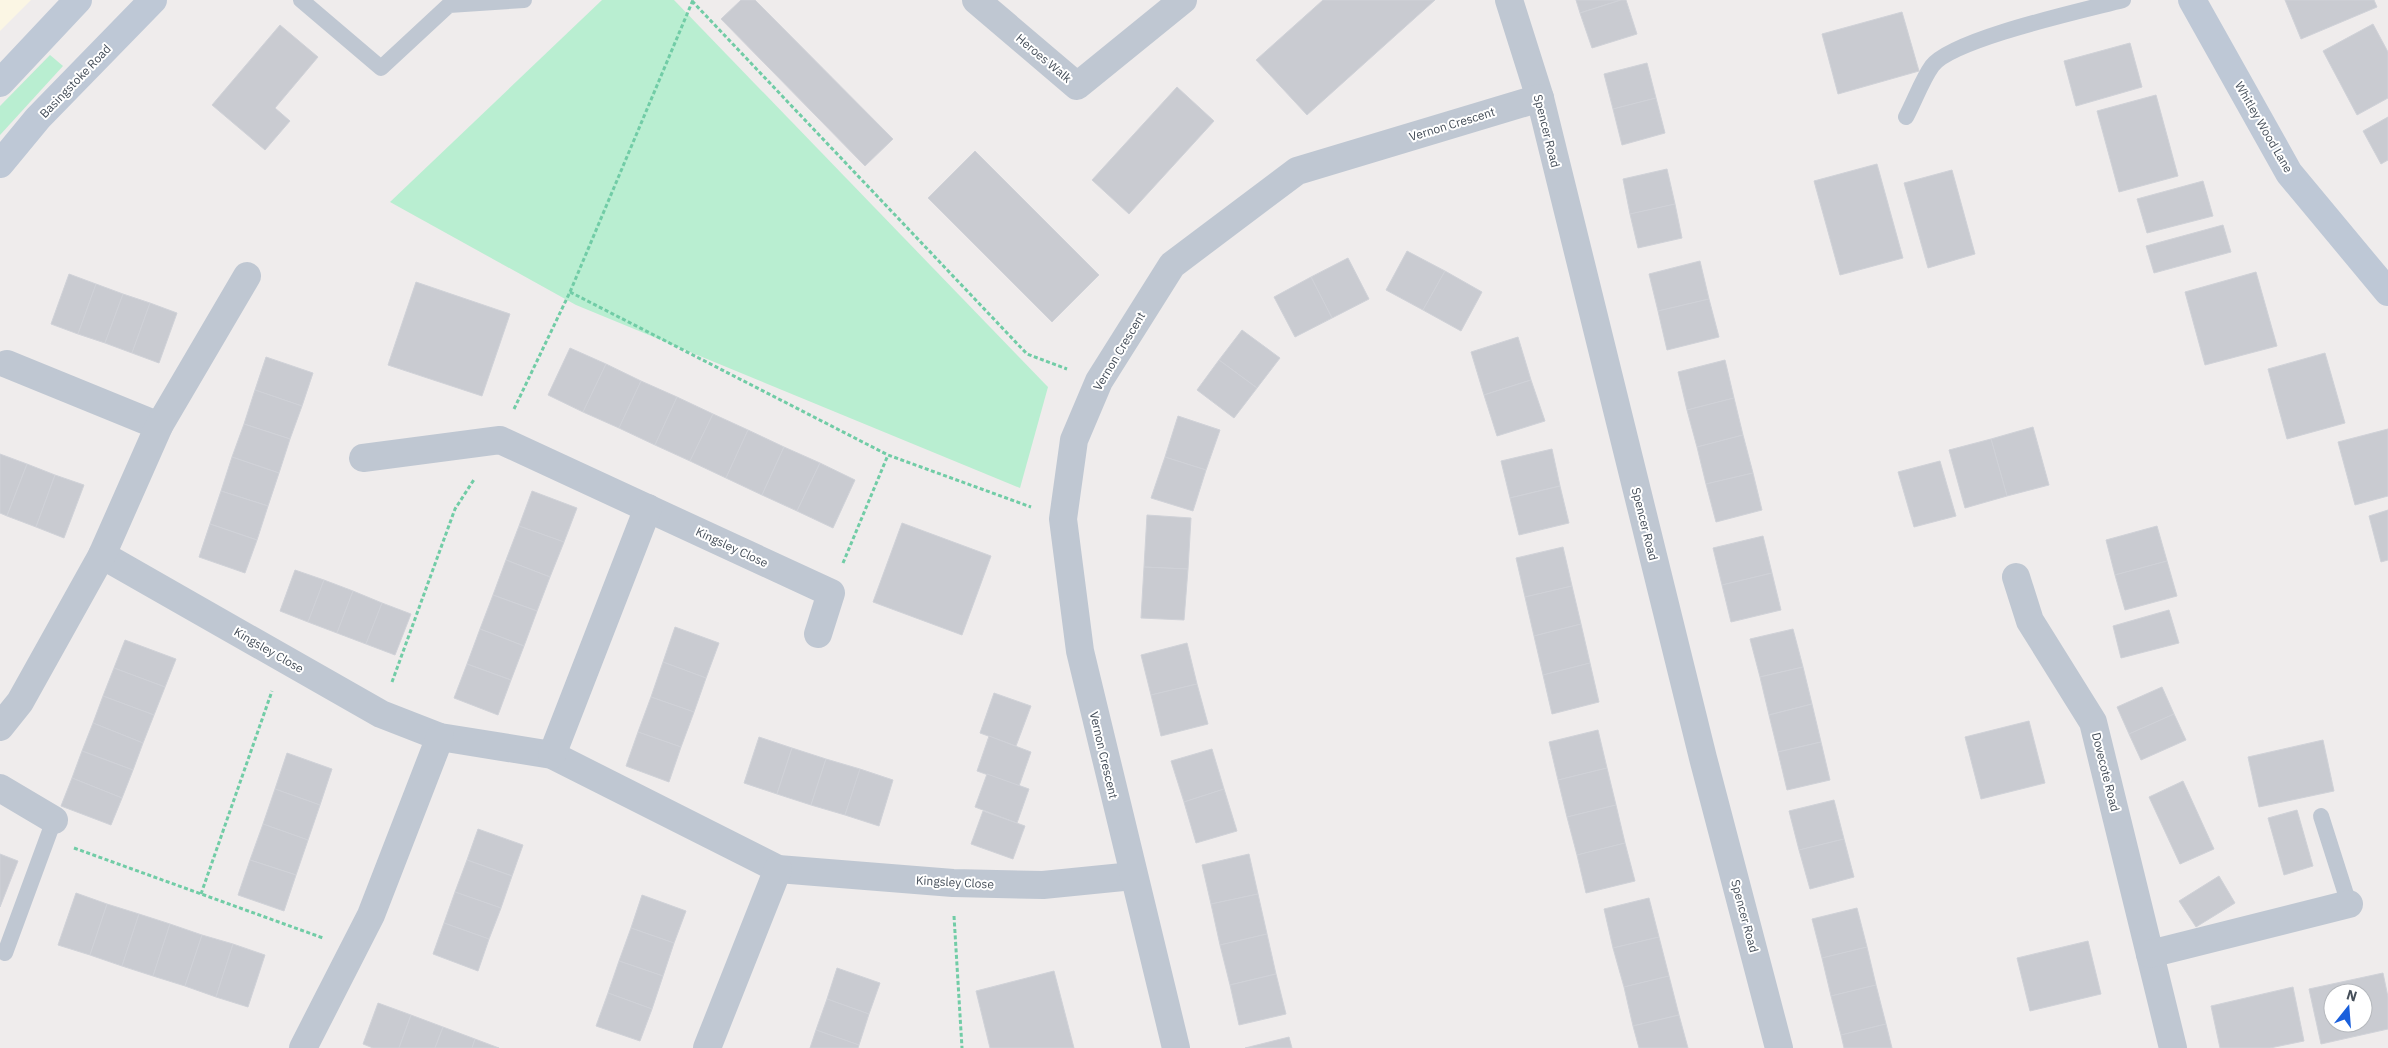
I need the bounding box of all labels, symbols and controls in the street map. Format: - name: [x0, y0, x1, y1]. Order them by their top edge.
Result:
- street label: Heroes Walk: [1013, 30, 1075, 86]
- street label: Basingstoke Road: [36, 41, 114, 121]
- street label: Whitley Wood Lane: [2232, 79, 2296, 176]
- street label: Spencer Road: [1531, 93, 1563, 169]
- street label: Vernon Crescent: [1407, 104, 1497, 144]
- street label: Vernon Crescent: [1090, 309, 1148, 393]
- street label: Spencer Road: [1629, 486, 1661, 562]
- street label: Kingsley Close: [693, 524, 771, 570]
- street label: Kingsley Close: [231, 624, 307, 676]
- street label: Vernon Crescent: [1087, 710, 1121, 800]
- street label: Dovecote Road: [2089, 731, 2123, 813]
- street label: Kingsley Close: [916, 872, 995, 892]
- street label: Spencer Road: [1728, 878, 1762, 954]
- north arrow: [2323, 983, 2373, 1033]
- text: N: [2344, 985, 2359, 1006]

